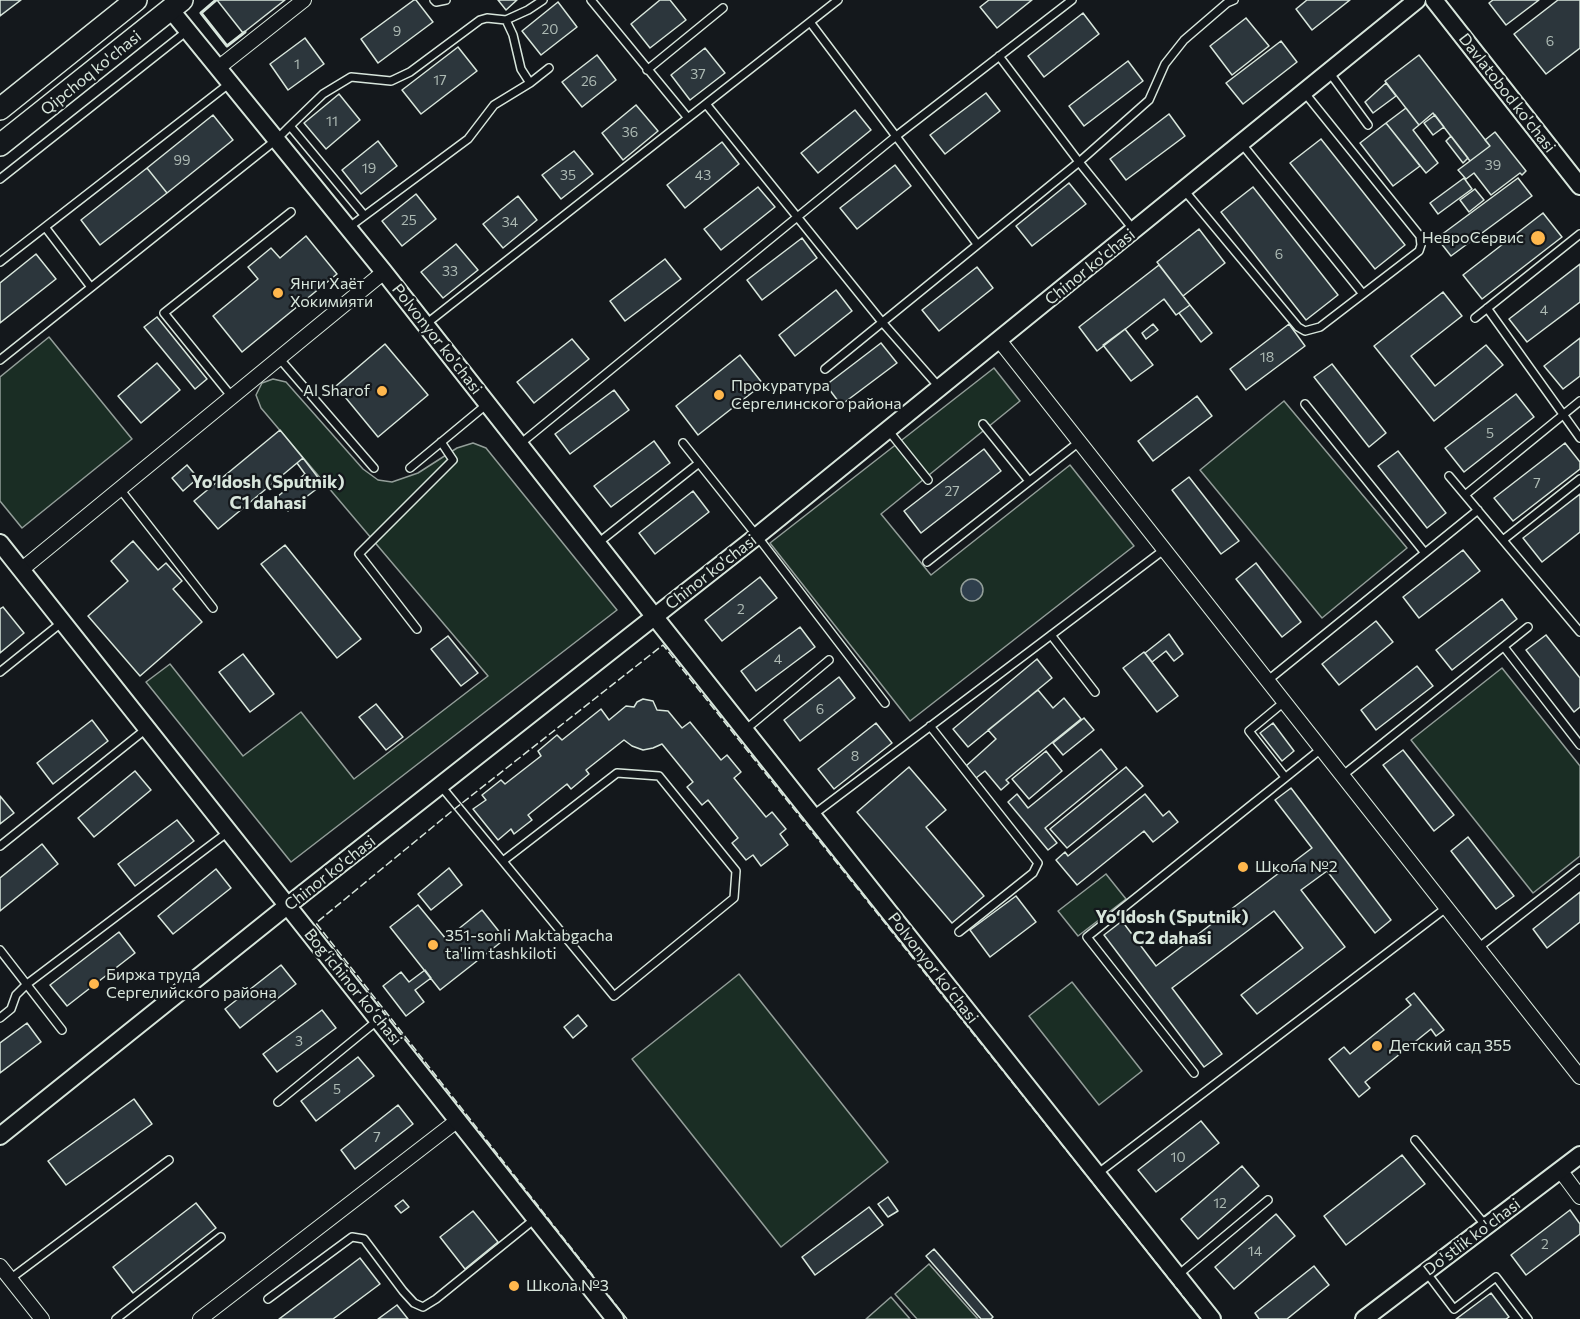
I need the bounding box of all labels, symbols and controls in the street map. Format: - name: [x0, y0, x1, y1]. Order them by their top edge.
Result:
- house number: 20: [542, 21, 558, 37]
- house number: 9: [393, 23, 401, 39]
- street label: Qipchoq ko'chasi: [37, 27, 145, 119]
- street label: Davlatobod ko'chasi: [1455, 30, 1559, 156]
- house number: 6: [1546, 33, 1554, 49]
- house number: 1: [294, 56, 300, 72]
- house number: 37: [690, 66, 706, 82]
- house number: 17: [433, 72, 447, 88]
- house number: 26: [581, 73, 597, 89]
- house number: 11: [326, 113, 338, 129]
- house number: 36: [622, 124, 638, 140]
- house number: 99: [174, 152, 190, 168]
- house number: 39: [1485, 157, 1501, 173]
- house number: 19: [362, 160, 376, 176]
- house number: 35: [560, 167, 576, 183]
- house number: 43: [695, 167, 711, 183]
- house number: 25: [401, 212, 417, 228]
- house number: 34: [502, 214, 518, 230]
- street label: Chinor ko'chasi: [1041, 225, 1139, 309]
- place label: НевроСервис: [1422, 228, 1524, 248]
- marker: НевроСервис: [1529, 229, 1547, 247]
- house number: 6: [1275, 246, 1283, 262]
- house number: 33: [442, 263, 458, 279]
- place label: Янги Хаёт Хокимияти: [290, 274, 373, 312]
- street label: Polvonyor ko'chasi: [388, 280, 486, 398]
- marker: Янги Хаёт Хокимияти: [271, 286, 285, 300]
- house number: 4: [1540, 302, 1548, 318]
- house number: 18: [1260, 349, 1274, 365]
- place label: Прокуратура Сергелинского района: [731, 376, 902, 414]
- place label: Al Sharof: [303, 381, 370, 401]
- marker: Al Sharof: [375, 384, 389, 398]
- marker: Прокуратура Сергелинского района: [712, 388, 726, 402]
- house number: 5: [1486, 425, 1494, 441]
- district label: Yo‘ldosh (Sputnik) C1 dahasi: [191, 471, 345, 514]
- house number: 7: [1533, 475, 1541, 491]
- house number: 27: [944, 483, 960, 499]
- street label: Chinor ko'chasi: [662, 530, 760, 614]
- house number: 2: [737, 601, 745, 617]
- house number: 4: [774, 651, 782, 667]
- house number: 6: [816, 701, 824, 717]
- house number: 8: [851, 748, 859, 764]
- street label: Chinor ko'chasi: [281, 831, 379, 915]
- place label: Школа №2: [1255, 857, 1338, 877]
- marker: Школа №2: [1236, 860, 1250, 874]
- district label: Yo‘ldosh (Sputnik) C2 dahasi: [1095, 906, 1249, 948]
- street label: Polvonyor koʻchasi: [884, 909, 982, 1027]
- street label: Bogʻichinor koʻchasi: [300, 925, 406, 1049]
- place label: 351-sonli Maktabgacha ta'lim tashkiloti: [445, 926, 613, 964]
- marker: 351-sonli Maktabgacha ta'lim tashkiloti: [426, 938, 440, 952]
- place label: Биржа труда Сергелийского района: [106, 965, 277, 1003]
- marker: Биржа труда Сергелийского района: [87, 977, 101, 991]
- house number: 3: [295, 1033, 303, 1049]
- place label: Детский сад 355: [1389, 1036, 1511, 1056]
- marker: Детский сад 355: [1370, 1039, 1384, 1053]
- house number: 5: [333, 1081, 341, 1097]
- house number: 7: [373, 1129, 381, 1145]
- house number: 10: [1170, 1149, 1186, 1165]
- street label: Do'stlik ko'chasi: [1420, 1194, 1524, 1280]
- house number: 12: [1213, 1195, 1227, 1211]
- house number: 2: [1541, 1236, 1549, 1252]
- house number: 14: [1248, 1243, 1262, 1259]
- place label: Школа №3: [526, 1276, 609, 1296]
- marker: Школа №3: [507, 1279, 521, 1293]

